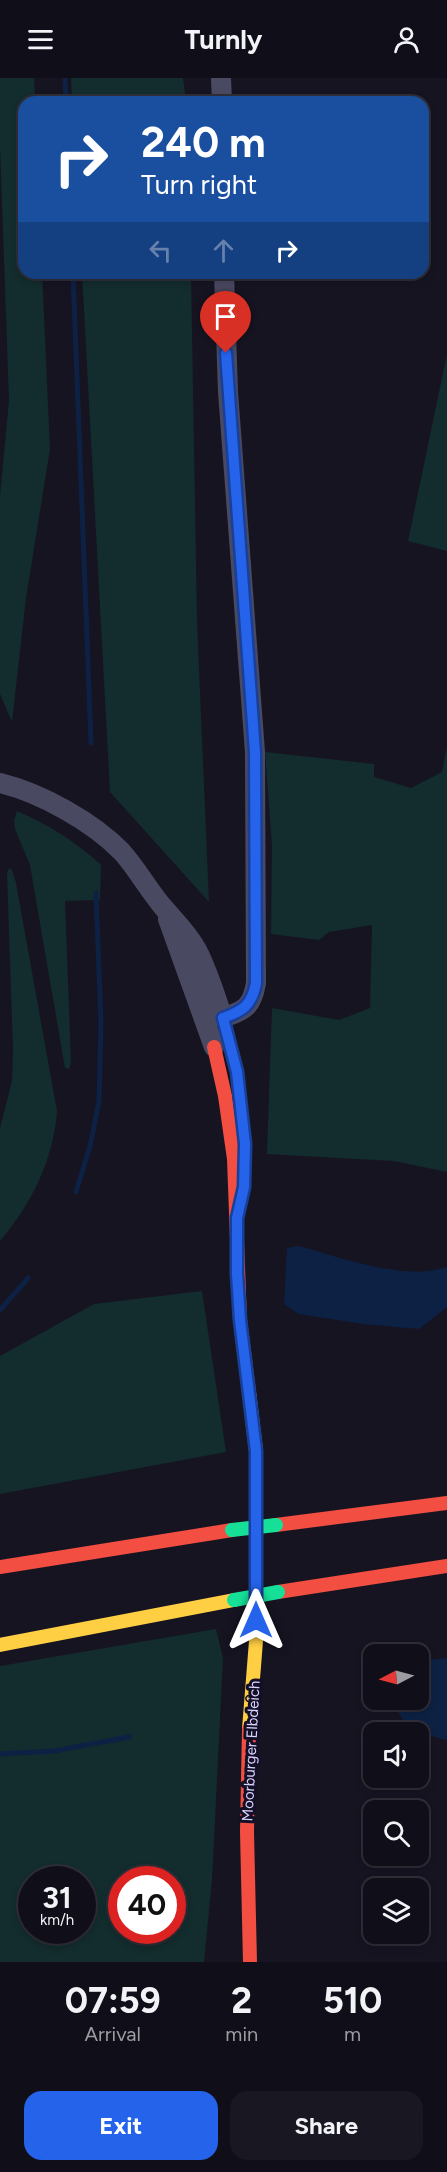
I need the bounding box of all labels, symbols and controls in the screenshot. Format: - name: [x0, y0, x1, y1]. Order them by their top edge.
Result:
- icon: menu: [24, 23, 57, 56]
- text: Turnly: [185, 23, 262, 56]
- icon: person: [390, 23, 423, 56]
- text: 240 m: [141, 117, 266, 168]
- icon: right: [42, 120, 120, 198]
- text: Turn right: [141, 168, 257, 201]
- icon: left: [144, 234, 177, 267]
- icon: ahead: [207, 234, 240, 267]
- icon: right: [270, 234, 303, 267]
- pin: [200, 291, 251, 353]
- icon: arrive: [209, 300, 242, 333]
- position arrow: [224, 1588, 288, 1652]
- north arrow: [363, 1644, 429, 1710]
- map controls: [363, 1644, 429, 1944]
- street label: Moorburger Elbdeich: [238, 1680, 264, 1822]
- button: sound: [363, 1722, 429, 1788]
- button: search: [363, 1800, 429, 1866]
- speed limit sign: 40: [108, 1866, 186, 1944]
- button: layers: [363, 1878, 429, 1944]
- text: 31: [42, 1879, 72, 1916]
- text: km/h: [40, 1911, 74, 1929]
- text: 07:59: [65, 1979, 161, 2022]
- text: 2: [231, 1979, 252, 2022]
- text: 510: [323, 1979, 382, 2022]
- text: Arrival: [84, 2022, 141, 2046]
- text: min: [225, 2022, 258, 2046]
- text: m: [344, 2022, 361, 2046]
- button: Exit: [24, 2091, 218, 2160]
- button: Share: [230, 2091, 423, 2160]

